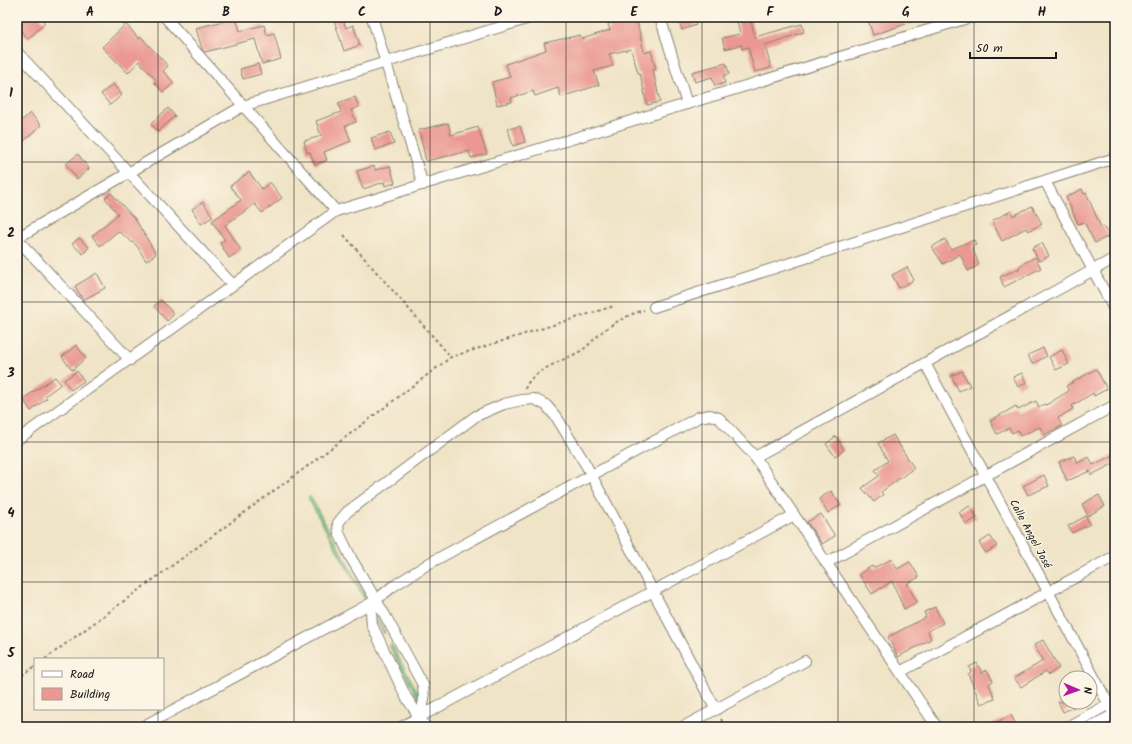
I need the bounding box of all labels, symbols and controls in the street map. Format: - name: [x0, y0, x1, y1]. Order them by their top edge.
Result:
- text: A: [86, 2, 94, 23]
- text: B: [222, 2, 230, 23]
- text: C: [358, 2, 366, 23]
- text: D: [494, 2, 503, 23]
- text: E: [630, 2, 638, 23]
- text: F: [766, 2, 774, 23]
- text: G: [902, 2, 910, 23]
- text: H: [1038, 2, 1047, 23]
- scale bar: [970, 34, 1056, 60]
- text: 50 m: [976, 39, 1003, 58]
- text: 1: [9, 83, 13, 104]
- text: 2: [7, 223, 15, 244]
- text: 3: [6, 363, 15, 384]
- street label: Calle Angel José: [1004, 496, 1056, 573]
- text: 4: [7, 503, 15, 524]
- text: 5: [7, 643, 16, 664]
- legend: [34, 658, 164, 710]
- text: Road: [70, 665, 95, 684]
- north arrow: [1058, 670, 1098, 710]
- text: Building: [70, 685, 110, 704]
- text: N: [1078, 687, 1096, 694]

